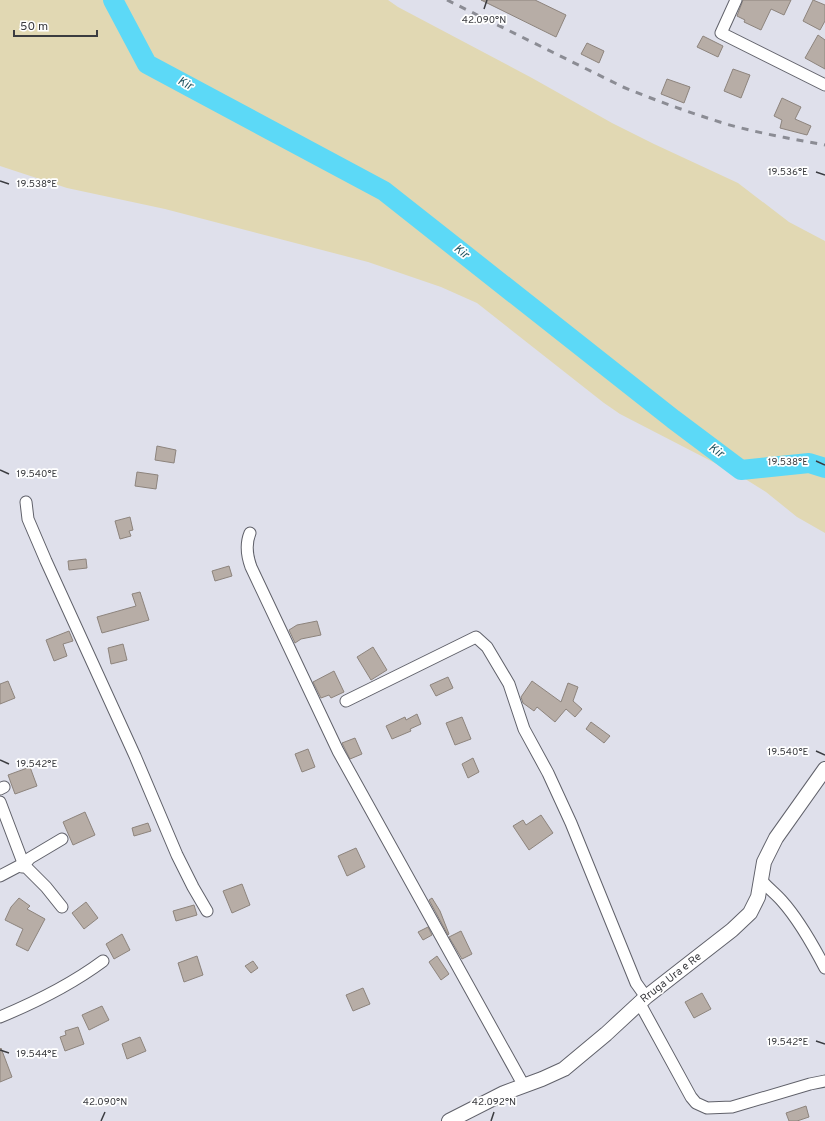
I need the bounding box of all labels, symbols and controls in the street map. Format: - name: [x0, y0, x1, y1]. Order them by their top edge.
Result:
- scale bar: [14, 12, 97, 38]
- text: 42.090°N: [462, 14, 506, 27]
- text: 50 m: [20, 19, 48, 35]
- water label: Kir: [175, 73, 197, 95]
- text: 19.536°E: [768, 166, 808, 179]
- text: 19.538°E: [17, 178, 57, 191]
- water label: Kir: [450, 241, 473, 264]
- water label: Kir: [705, 440, 728, 463]
- text: 19.538°E: [768, 456, 808, 469]
- text: 19.540°E: [16, 468, 58, 481]
- text: 19.540°E: [767, 746, 809, 759]
- text: 19.542°E: [17, 758, 57, 771]
- street label: Rruga Ura e Re: [638, 950, 704, 1006]
- text: 19.542°E: [768, 1036, 808, 1049]
- text: 19.544°E: [17, 1048, 57, 1061]
- text: 42.090°N: [83, 1096, 127, 1109]
- text: 42.092°N: [472, 1096, 516, 1109]

